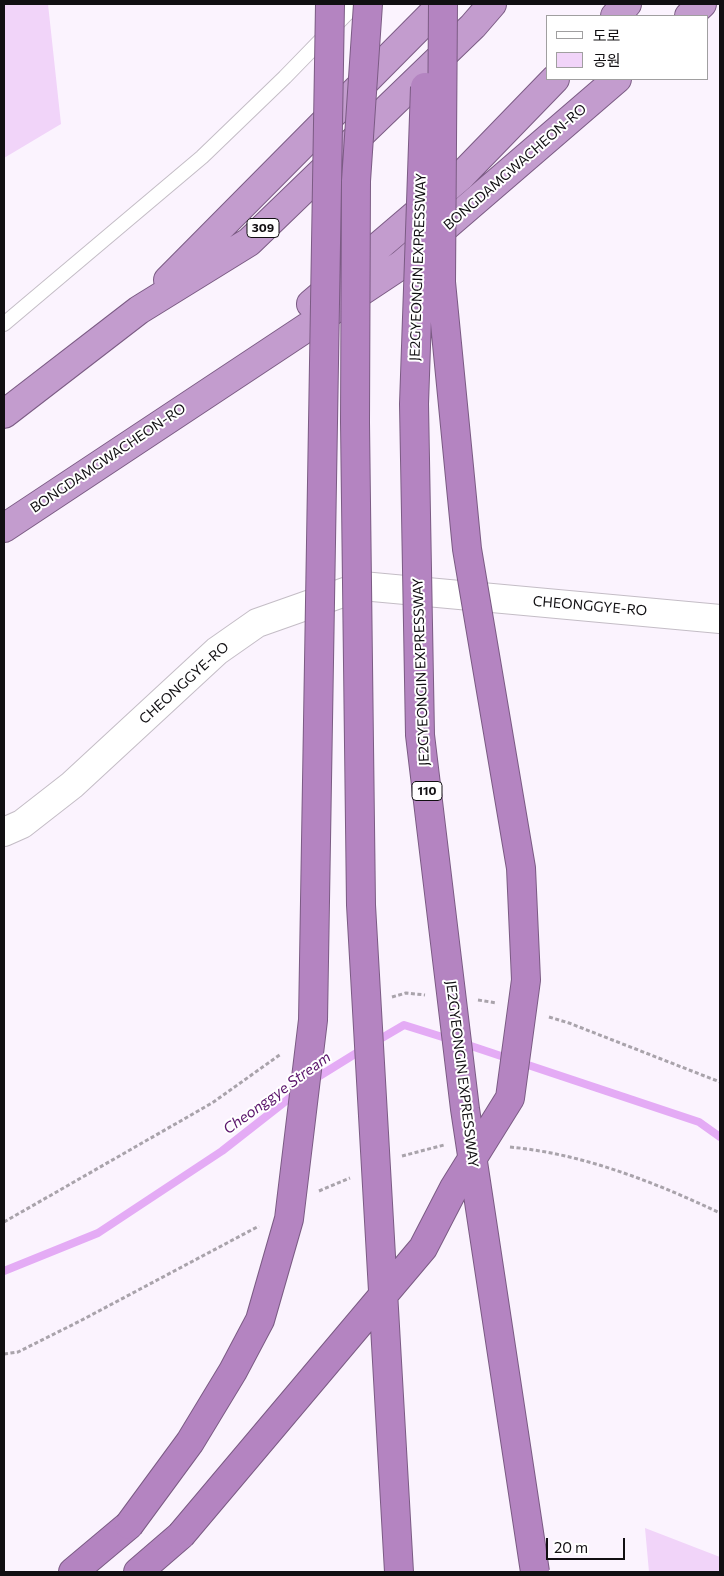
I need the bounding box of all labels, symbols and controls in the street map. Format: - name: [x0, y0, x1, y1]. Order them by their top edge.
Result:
- legend: [546, 15, 709, 80]
- text: 도로: [593, 26, 621, 44]
- text: 공원: [593, 51, 621, 69]
- street label: BONGDAMGWACHEON-RO: [440, 100, 590, 234]
- street label: JE2GYEONGIN EXPRESSWAY: [406, 173, 430, 361]
- road number: 309: [247, 218, 279, 238]
- street label: BONGDAMGWACHEON-RO: [27, 400, 189, 516]
- street label: JE2GYEONGIN EXPRESSWAY: [409, 578, 433, 766]
- street label: CHEONGGYE-RO: [532, 593, 648, 619]
- street label: CHEONGGYE-RO: [136, 638, 232, 728]
- road number: 110: [412, 781, 442, 800]
- street label: JE2GYEONGIN EXPRESSWAY: [442, 980, 482, 1168]
- water label: Cheonggye Stream: [220, 1048, 334, 1138]
- scale bar: [549, 1528, 628, 1560]
- text: 20 m: [554, 1538, 588, 1556]

